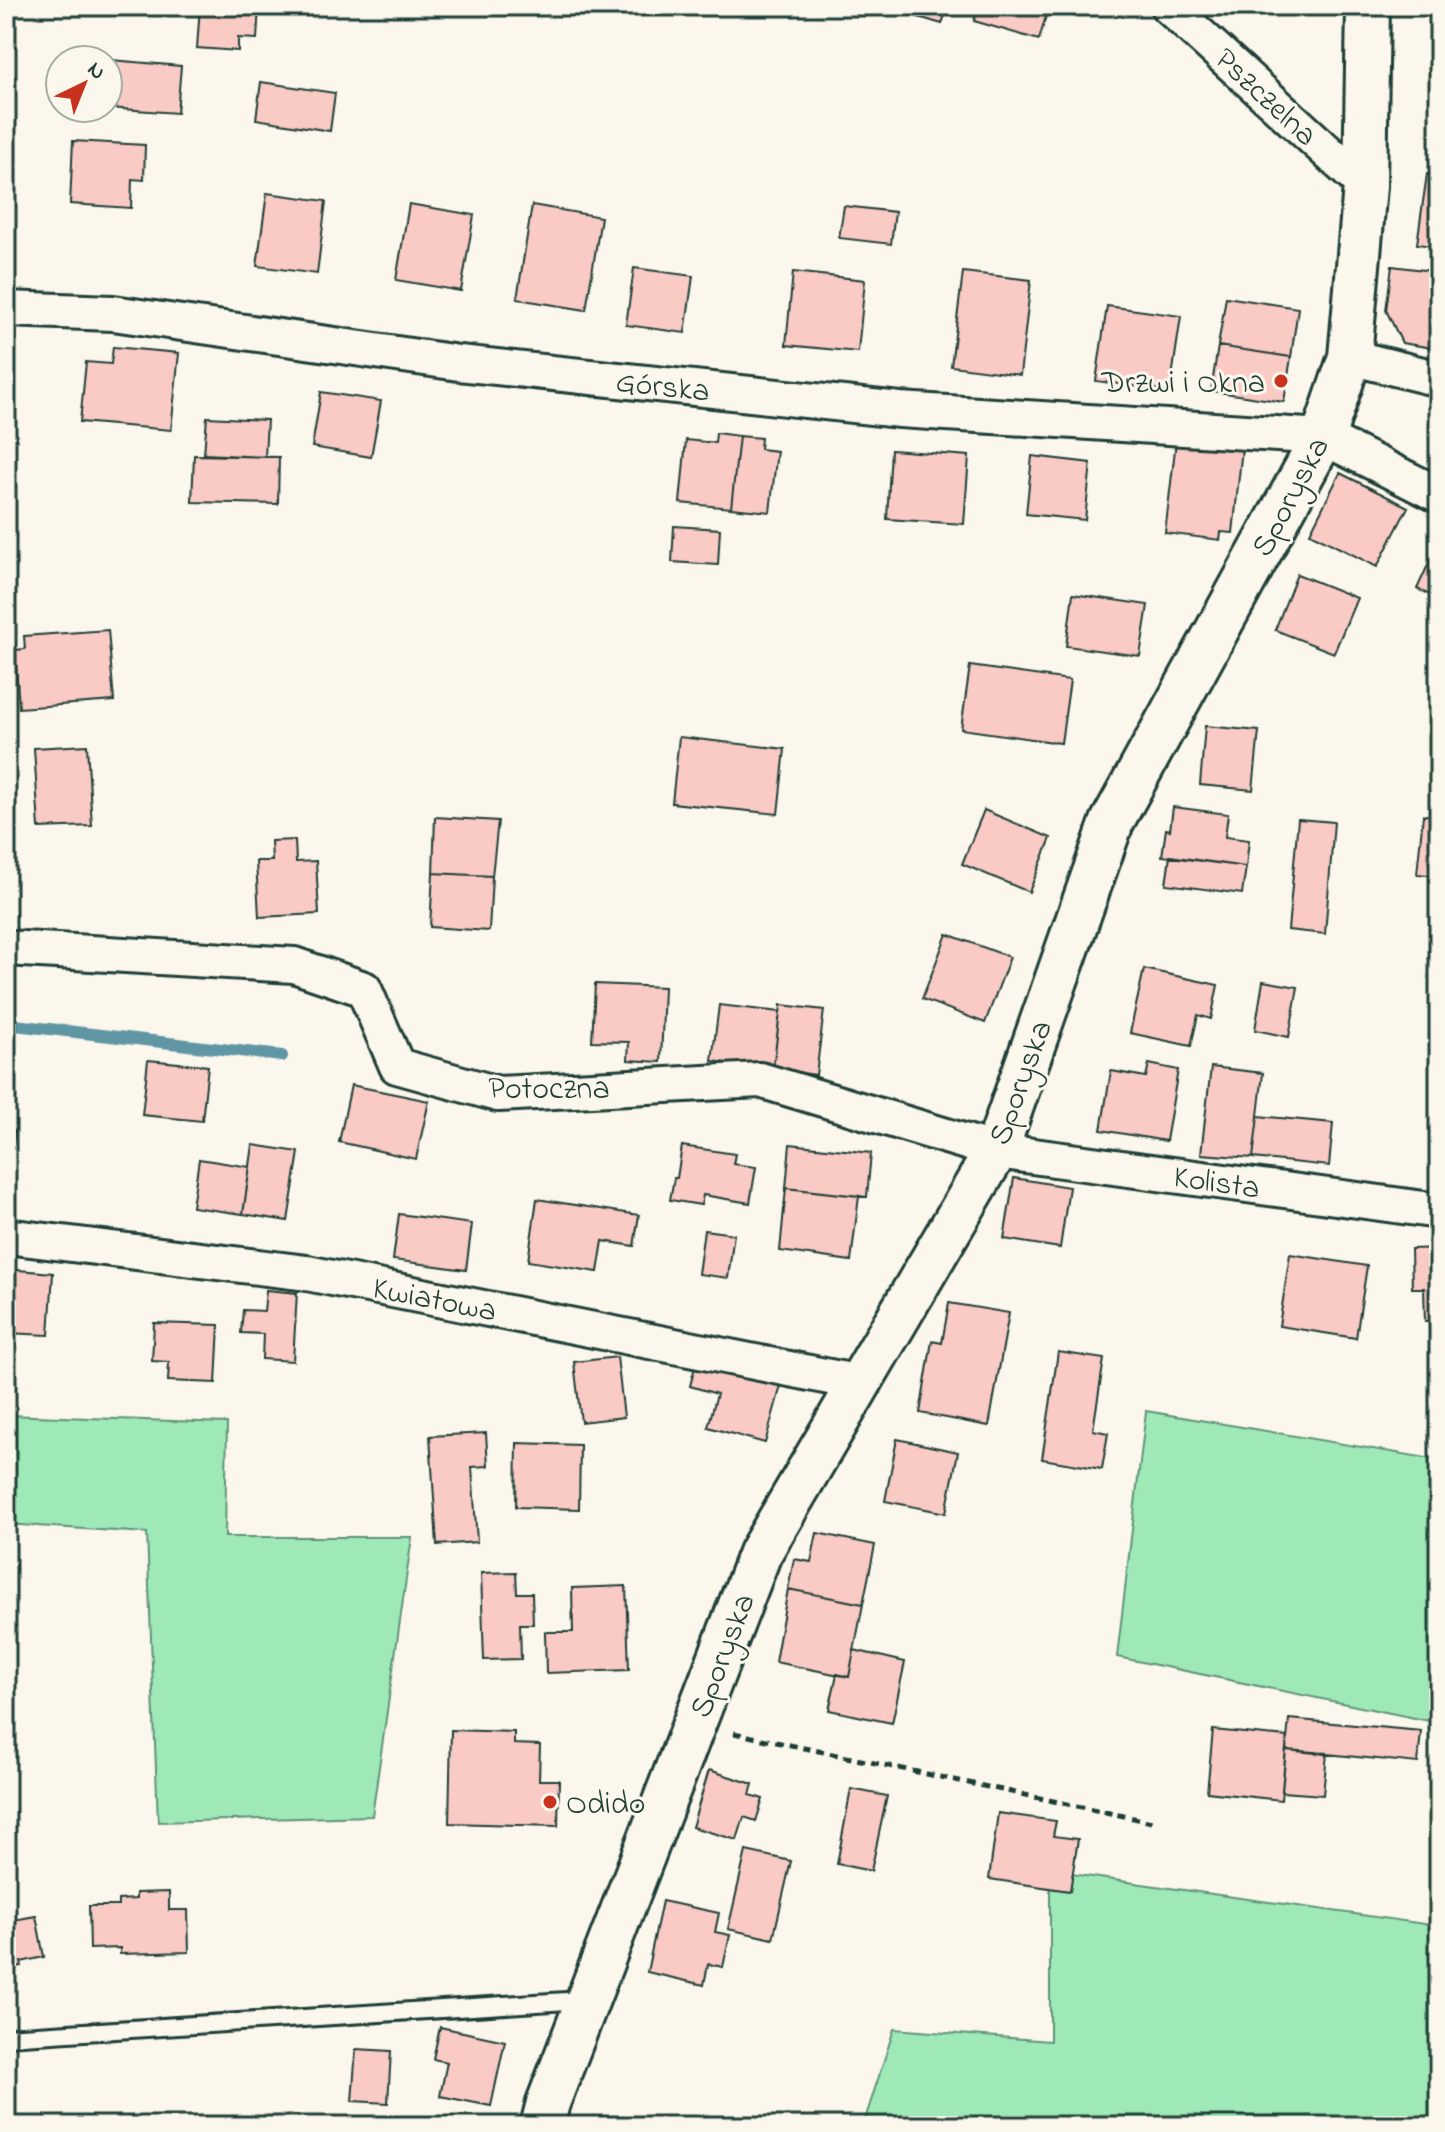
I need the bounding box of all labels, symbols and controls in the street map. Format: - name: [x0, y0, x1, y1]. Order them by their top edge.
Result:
- street label: Pszczelna: [1202, 38, 1327, 159]
- north arrow: [44, 44, 124, 124]
- text: N: [79, 55, 112, 88]
- street label: Górska: [613, 360, 712, 417]
- place label: Drzwi i Okna: [1101, 361, 1265, 408]
- marker: Drzwi i Okna: [1272, 372, 1290, 390]
- street label: Sporyska: [1241, 429, 1343, 566]
- street label: Sporyska: [978, 1014, 1067, 1152]
- street label: Potoczna: [488, 1067, 610, 1114]
- street label: Kolista: [1170, 1155, 1263, 1214]
- street label: Kwiatowa: [368, 1266, 500, 1336]
- street label: Sporyska: [679, 1587, 769, 1725]
- place label: Odido: [566, 1782, 645, 1829]
- marker: Odido: [541, 1793, 559, 1811]

